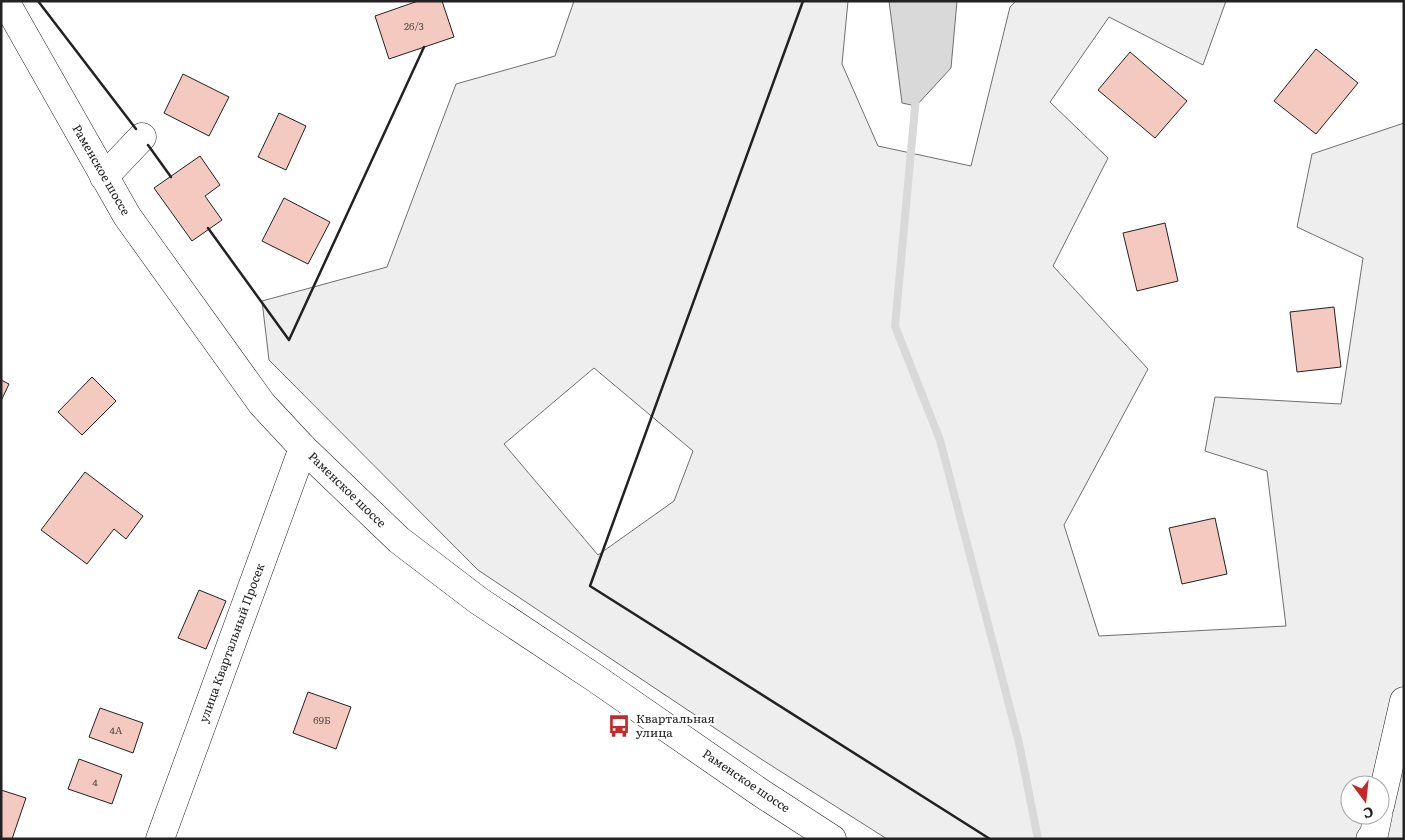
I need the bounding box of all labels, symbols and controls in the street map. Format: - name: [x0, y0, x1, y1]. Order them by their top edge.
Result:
- house number: 26/3: [404, 18, 424, 33]
- street label: Раменское шоссе: [69, 121, 135, 218]
- street label: Раменское шоссе: [305, 447, 391, 531]
- street label: улица Квартальный Просек: [194, 560, 268, 725]
- place label: Квартальная улица: [636, 709, 715, 741]
- house number: 69Б: [313, 712, 331, 727]
- bus stop icon: Квартальная улица: [606, 713, 632, 739]
- house number: 4А: [110, 722, 123, 737]
- street label: Раменское шоссе: [699, 744, 794, 816]
- house number: 4: [92, 774, 98, 789]
- north arrow: [1340, 775, 1390, 825]
- text: С: [1361, 803, 1376, 824]

